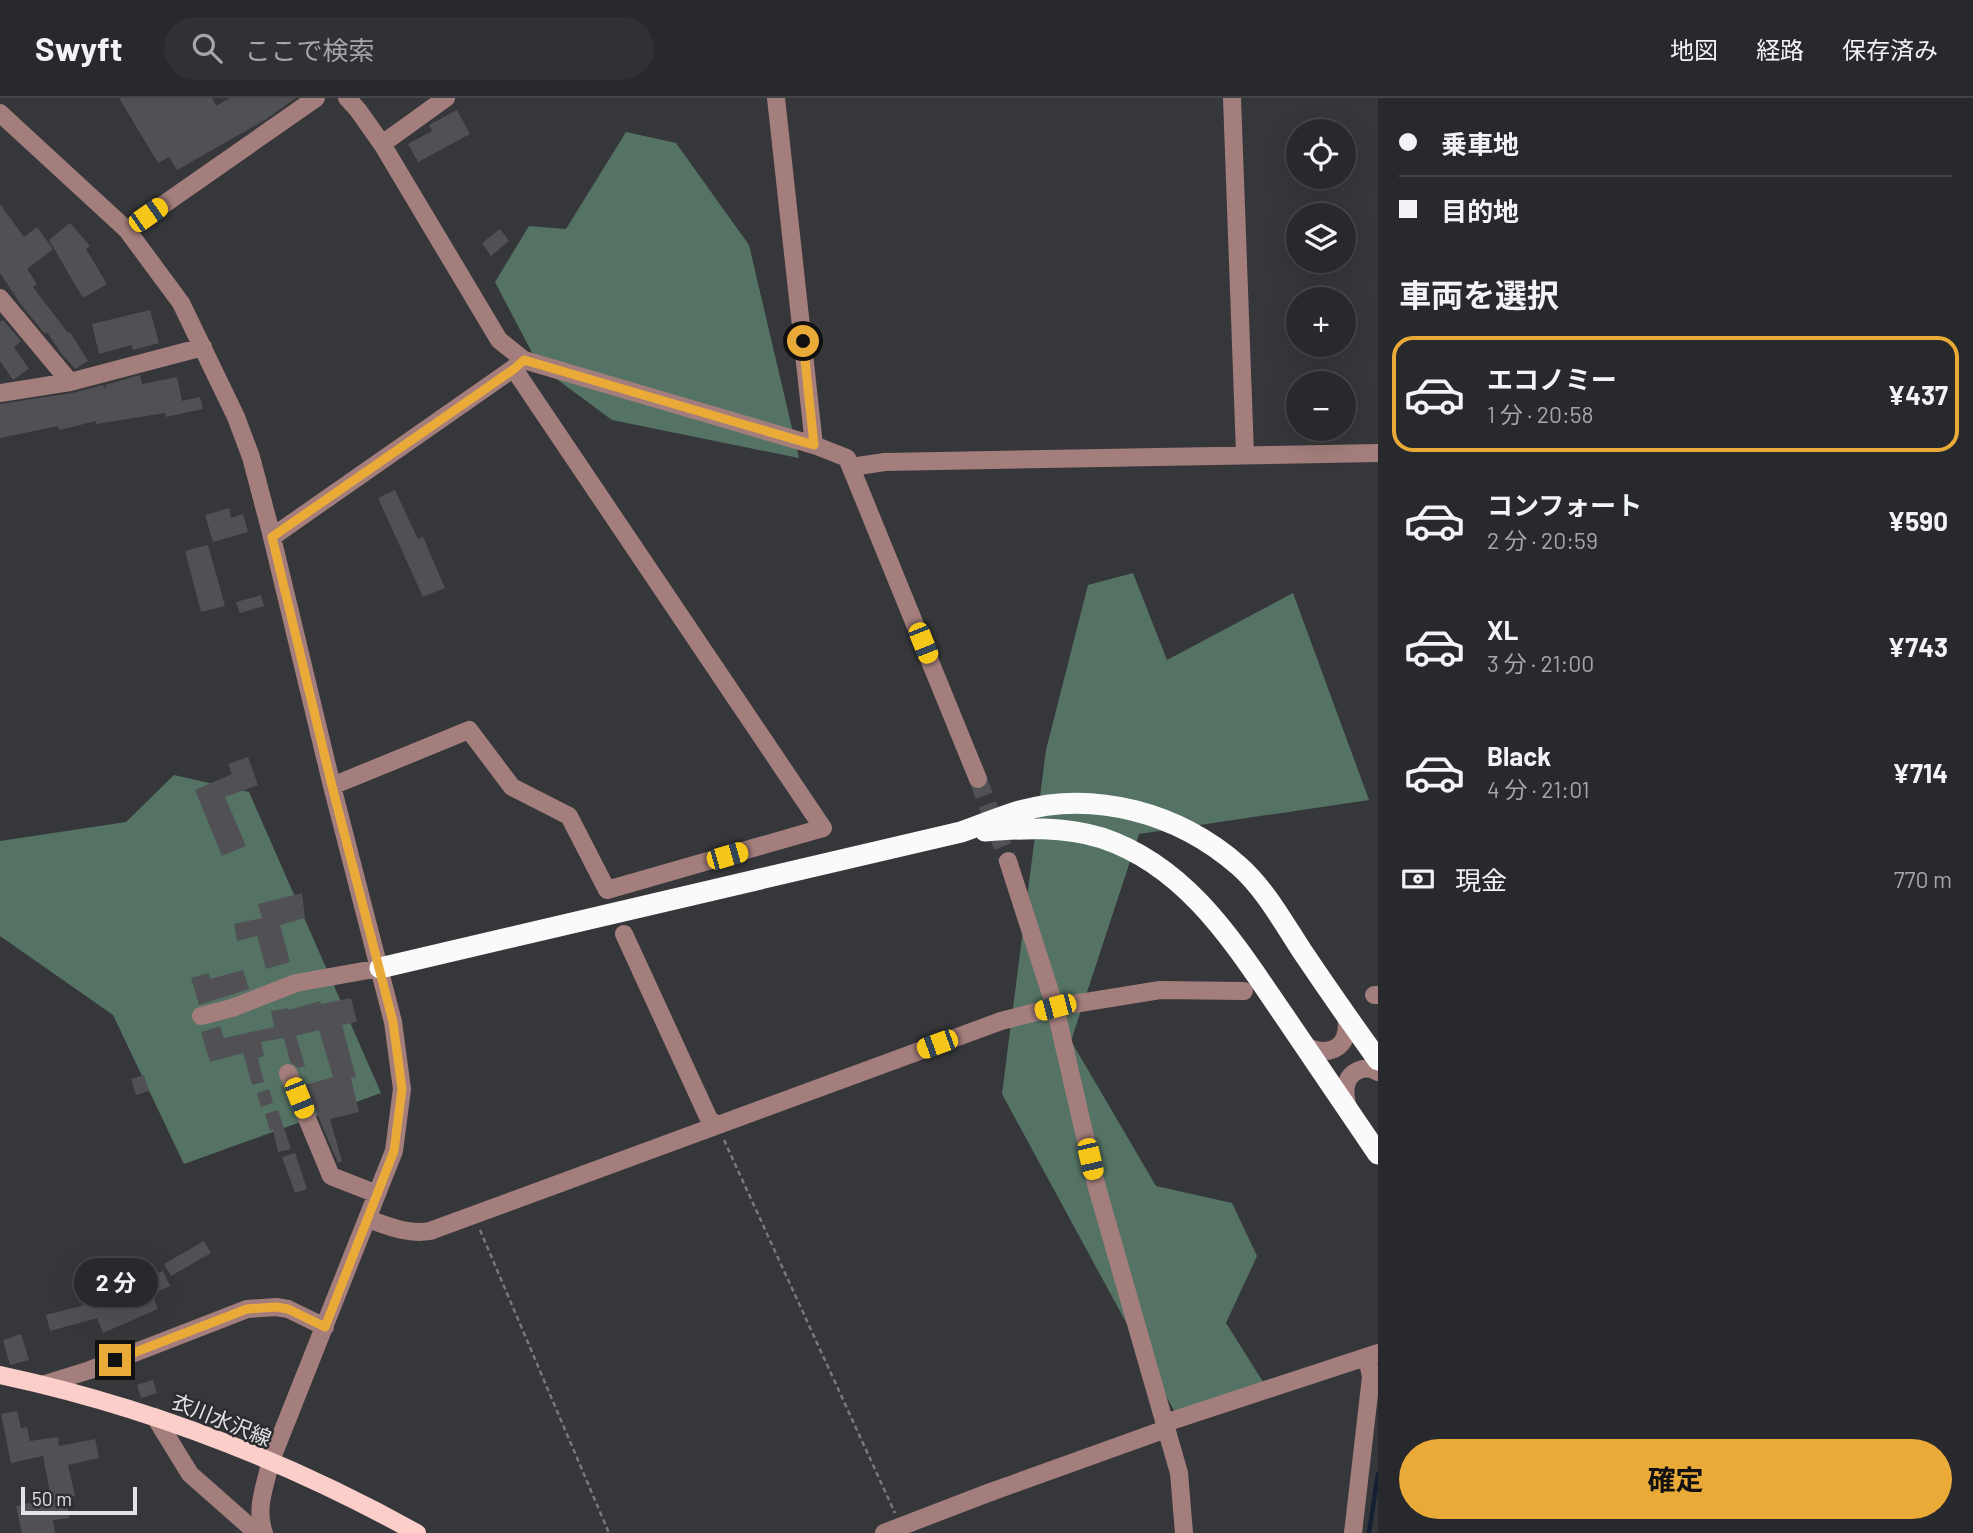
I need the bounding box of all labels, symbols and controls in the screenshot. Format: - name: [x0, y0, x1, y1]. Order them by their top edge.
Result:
- search box: [164, 17, 654, 80]
- text: Swyft: [35, 28, 122, 68]
- icon: search: [188, 29, 226, 67]
- text: ここで検索: [244, 34, 374, 65]
- text: 地図: [1670, 35, 1718, 64]
- text: 経路: [1756, 35, 1804, 64]
- text: 保存済み: [1842, 35, 1938, 64]
- map controls: [1286, 119, 1356, 441]
- button: locate: [1286, 119, 1356, 189]
- text: 乗車地: [1441, 128, 1519, 159]
- car: [125, 194, 172, 236]
- text: 目的地: [1441, 195, 1519, 226]
- button: layers: [1286, 203, 1356, 273]
- text: 車両を選択: [1399, 275, 1559, 313]
- button: +: [1286, 287, 1356, 357]
- route start: [787, 325, 819, 357]
- icon: car: [1403, 363, 1466, 426]
- text: エコノミー: [1487, 363, 1617, 394]
- button: −: [1286, 371, 1356, 441]
- text: ¥437: [1887, 379, 1948, 410]
- text: 1 分 · 20:58: [1487, 400, 1594, 428]
- icon: car: [1403, 489, 1466, 552]
- text: コンフォート: [1487, 489, 1642, 520]
- text: ¥590: [1888, 505, 1948, 536]
- text: 2 分 · 20:59: [1487, 526, 1598, 554]
- text: XL: [1487, 614, 1518, 645]
- icon: car: [1403, 615, 1466, 678]
- car: [906, 620, 941, 666]
- text: ¥743: [1887, 631, 1948, 662]
- text: 3 分 · 21:00: [1487, 649, 1594, 677]
- text: Black: [1487, 740, 1551, 771]
- icon: car: [1403, 741, 1466, 804]
- text: ¥714: [1892, 757, 1948, 788]
- text: 4 分 · 21:01: [1487, 775, 1590, 803]
- car: [704, 840, 751, 872]
- icon: cash: [1399, 860, 1437, 898]
- text: 現金: [1455, 864, 1507, 895]
- text: 770 m: [1894, 865, 1952, 893]
- car: [1032, 991, 1079, 1023]
- car: [914, 1027, 961, 1061]
- car: [282, 1075, 317, 1121]
- car: [1076, 1136, 1105, 1182]
- callout: 2 分: [73, 1258, 157, 1308]
- text: 2 分: [96, 1268, 136, 1296]
- route end: [99, 1344, 131, 1376]
- street label: 衣川水沢線: [169, 1388, 275, 1450]
- button: 確定: [1399, 1439, 1952, 1519]
- scale bar: [21, 1484, 136, 1516]
- text: 50 m: [32, 1487, 72, 1510]

